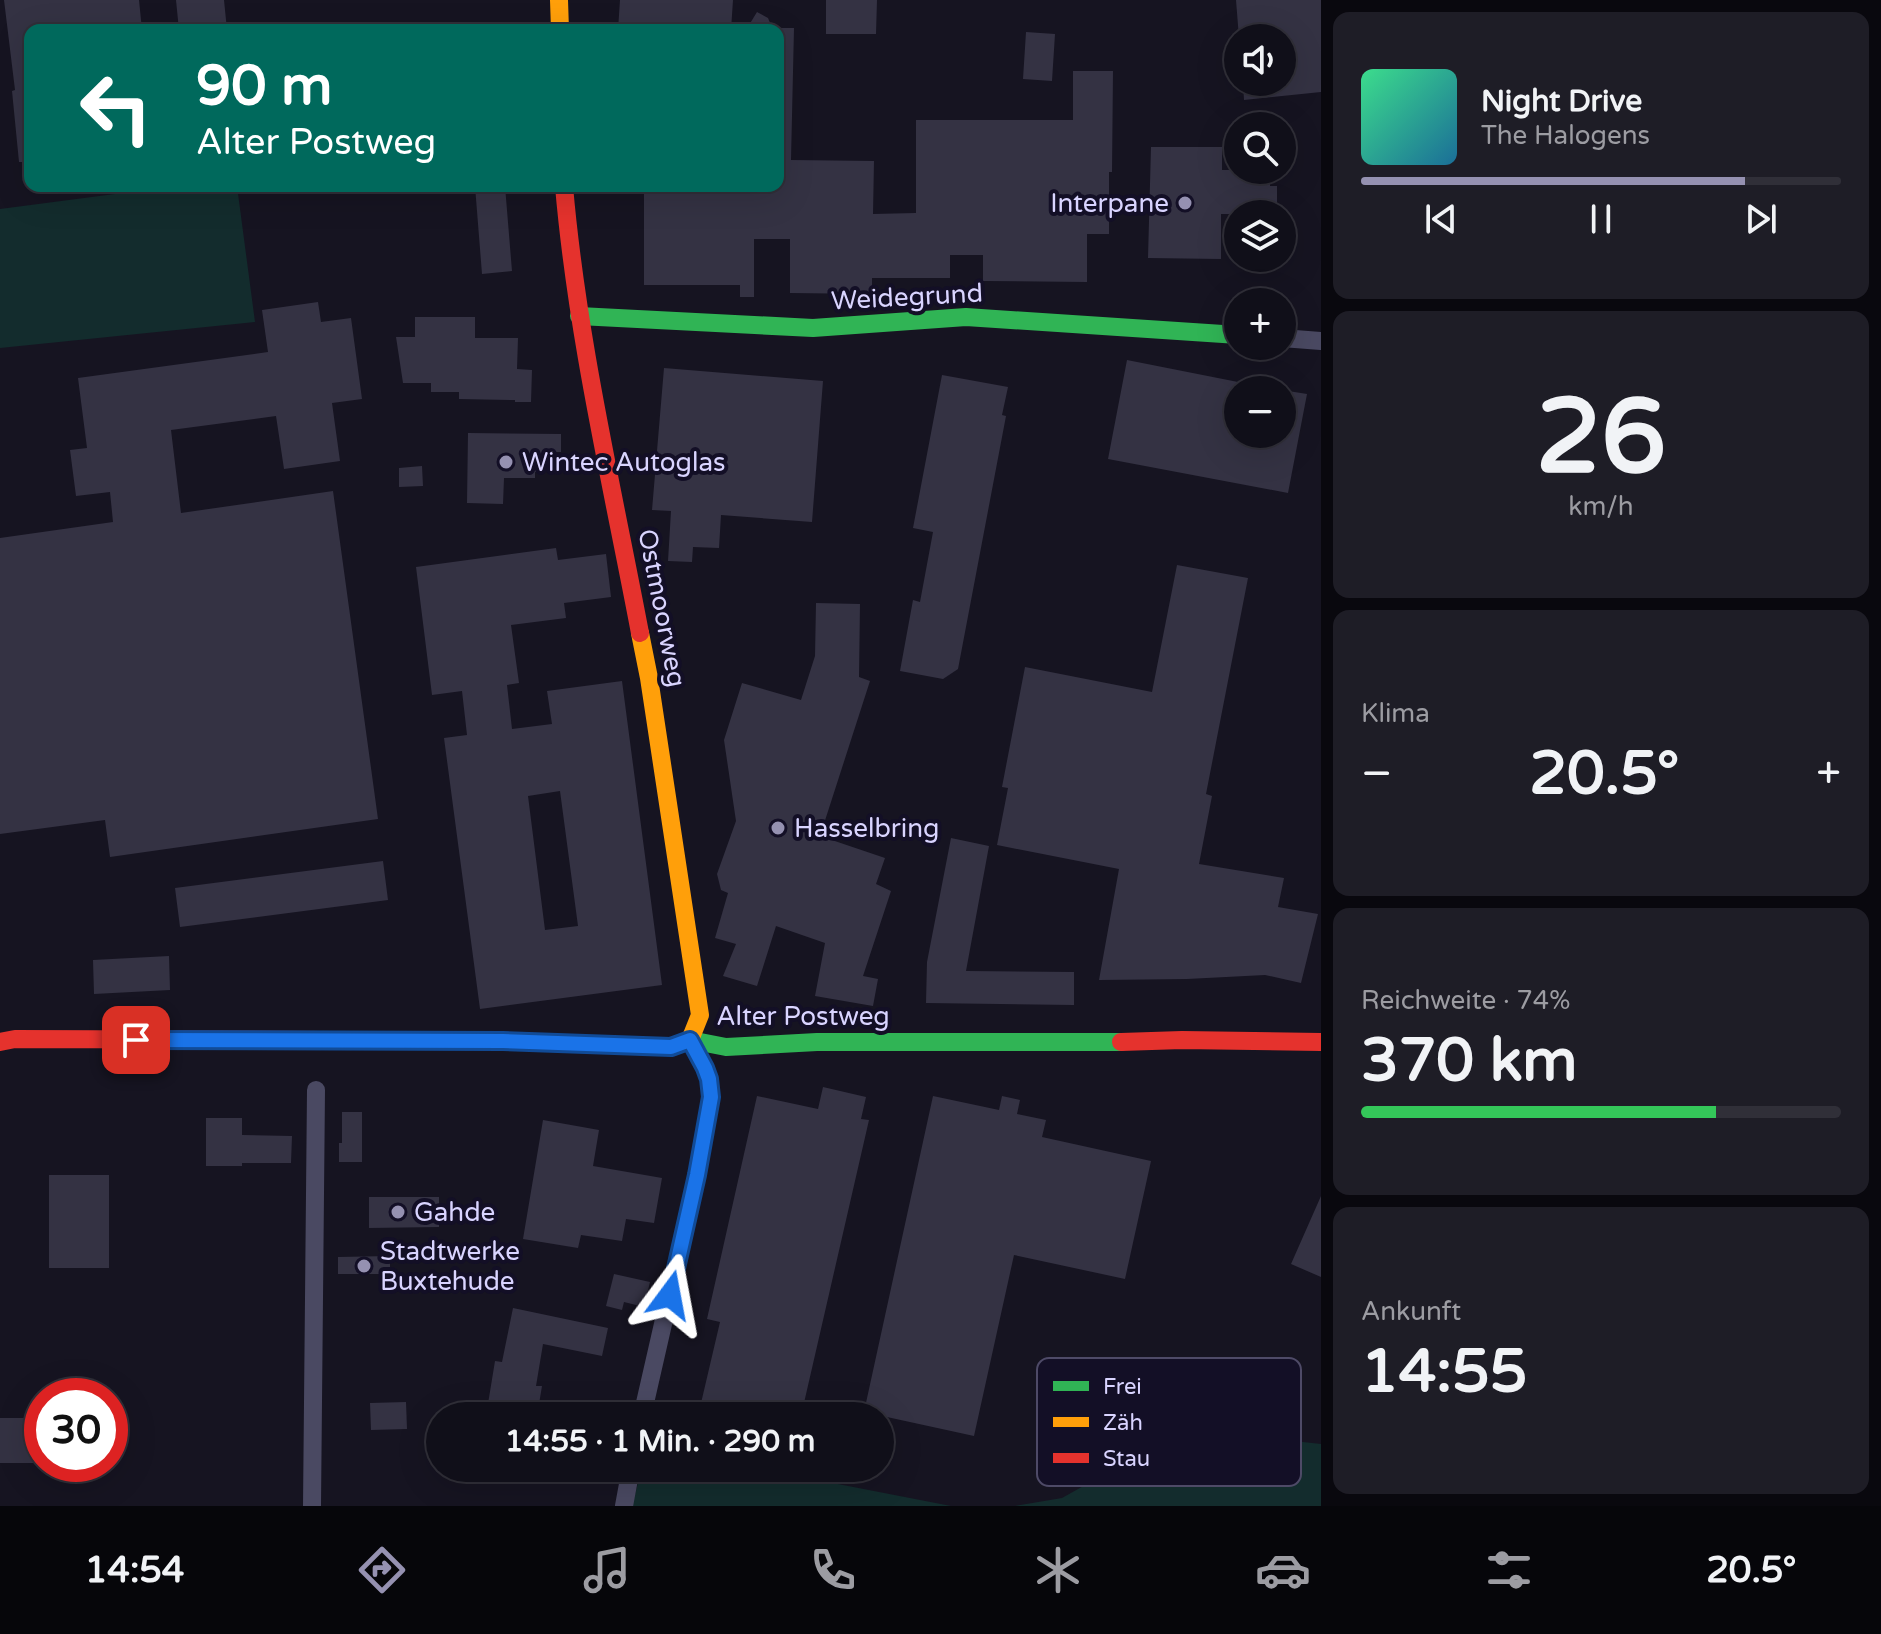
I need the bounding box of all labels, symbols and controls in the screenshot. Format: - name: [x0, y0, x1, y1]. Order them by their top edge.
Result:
- map controls: [1224, 24, 1296, 448]
- button: sound: [1224, 24, 1296, 96]
- text: 90 m: [196, 53, 332, 120]
- icon: left: [64, 56, 168, 160]
- text: Night Drive: [1481, 83, 1642, 120]
- button: search: [1224, 112, 1296, 184]
- text: The Halogens: [1481, 120, 1650, 151]
- text: Alter Postweg: [196, 121, 436, 164]
- place label: Interpane: [1050, 188, 1169, 219]
- marker: Interpane: [1176, 194, 1194, 212]
- icon: previous: [1419, 197, 1463, 241]
- icon: pause: [1579, 197, 1623, 241]
- icon: next: [1739, 197, 1783, 241]
- button: layers: [1224, 200, 1296, 272]
- street label: Weidegrund: [830, 278, 984, 316]
- button: +: [1224, 288, 1296, 360]
- button: −: [1224, 376, 1296, 448]
- text: 26: [1536, 376, 1666, 501]
- place label: Wintec Autoglas: [522, 447, 726, 478]
- marker: Wintec Autoglas: [497, 453, 515, 471]
- text: km/h: [1568, 491, 1634, 522]
- street label: Ostmoorweg: [631, 526, 693, 690]
- text: Klima: [1361, 698, 1430, 729]
- text: 20.5°: [1529, 738, 1679, 810]
- text: −: [1361, 748, 1392, 801]
- text: +: [1816, 748, 1841, 801]
- place label: Hasselbring: [794, 813, 939, 844]
- marker: Hasselbring: [769, 819, 787, 837]
- text: Reichweite · 74%: [1361, 985, 1570, 1016]
- street label: Alter Postweg: [716, 1001, 890, 1032]
- pin: [102, 1006, 170, 1074]
- icon: arrive: [114, 1018, 158, 1062]
- text: 370 km: [1361, 1025, 1577, 1097]
- place label: Gahde: [414, 1197, 495, 1228]
- marker: Gahde: [389, 1203, 407, 1221]
- place label: Stadtwerke Buxtehude: [380, 1236, 520, 1297]
- position arrow: [628, 1253, 712, 1337]
- marker: Stadtwerke Buxtehude: [355, 1257, 373, 1275]
- text: Ankunft: [1361, 1296, 1461, 1327]
- text: 14:55: [1361, 1336, 1527, 1408]
- legend: [1037, 1358, 1301, 1486]
- text: Frei: [1103, 1374, 1142, 1400]
- speed limit sign: 30: [24, 1378, 128, 1482]
- text: Zäh: [1103, 1410, 1143, 1436]
- text: 14:55 · 1 Min. · 290 m: [505, 1423, 815, 1460]
- text: Stau: [1103, 1446, 1150, 1472]
- icon: directions: [354, 1542, 410, 1598]
- icon: music: [579, 1542, 635, 1598]
- icon: phone: [805, 1542, 861, 1598]
- icon: climate: [1030, 1542, 1086, 1598]
- icon: car: [1255, 1542, 1311, 1598]
- icon: filters: [1481, 1542, 1537, 1598]
- text: 14:54: [85, 1549, 184, 1592]
- text: 20.5°: [1706, 1549, 1796, 1592]

